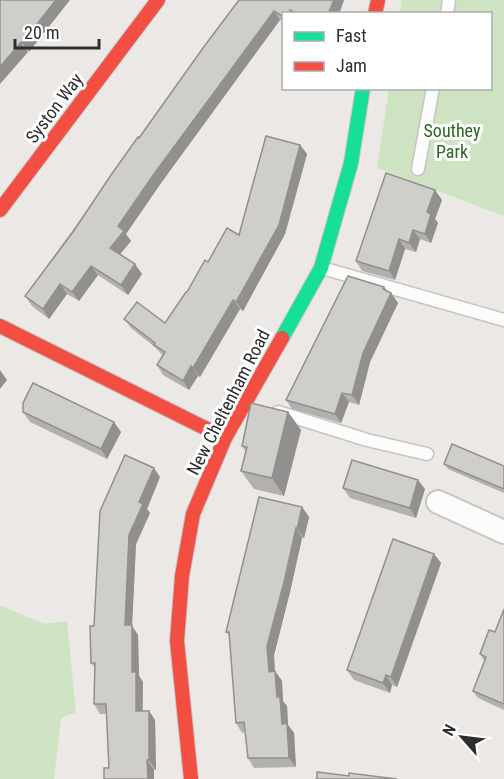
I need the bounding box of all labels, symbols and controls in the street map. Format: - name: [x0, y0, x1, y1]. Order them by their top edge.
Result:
- scale bar: [15, 12, 99, 50]
- legend: [282, 12, 492, 90]
- text: 20 m: [24, 22, 59, 43]
- text: Fast: [336, 25, 367, 46]
- text: Jam: [336, 55, 367, 76]
- street label: Syston Way: [21, 69, 87, 147]
- park label: Southey Park: [424, 120, 481, 162]
- street label: New Cheltenham Road: [182, 326, 274, 478]
- north arrow: [432, 707, 492, 767]
- text: N: [439, 721, 460, 739]

